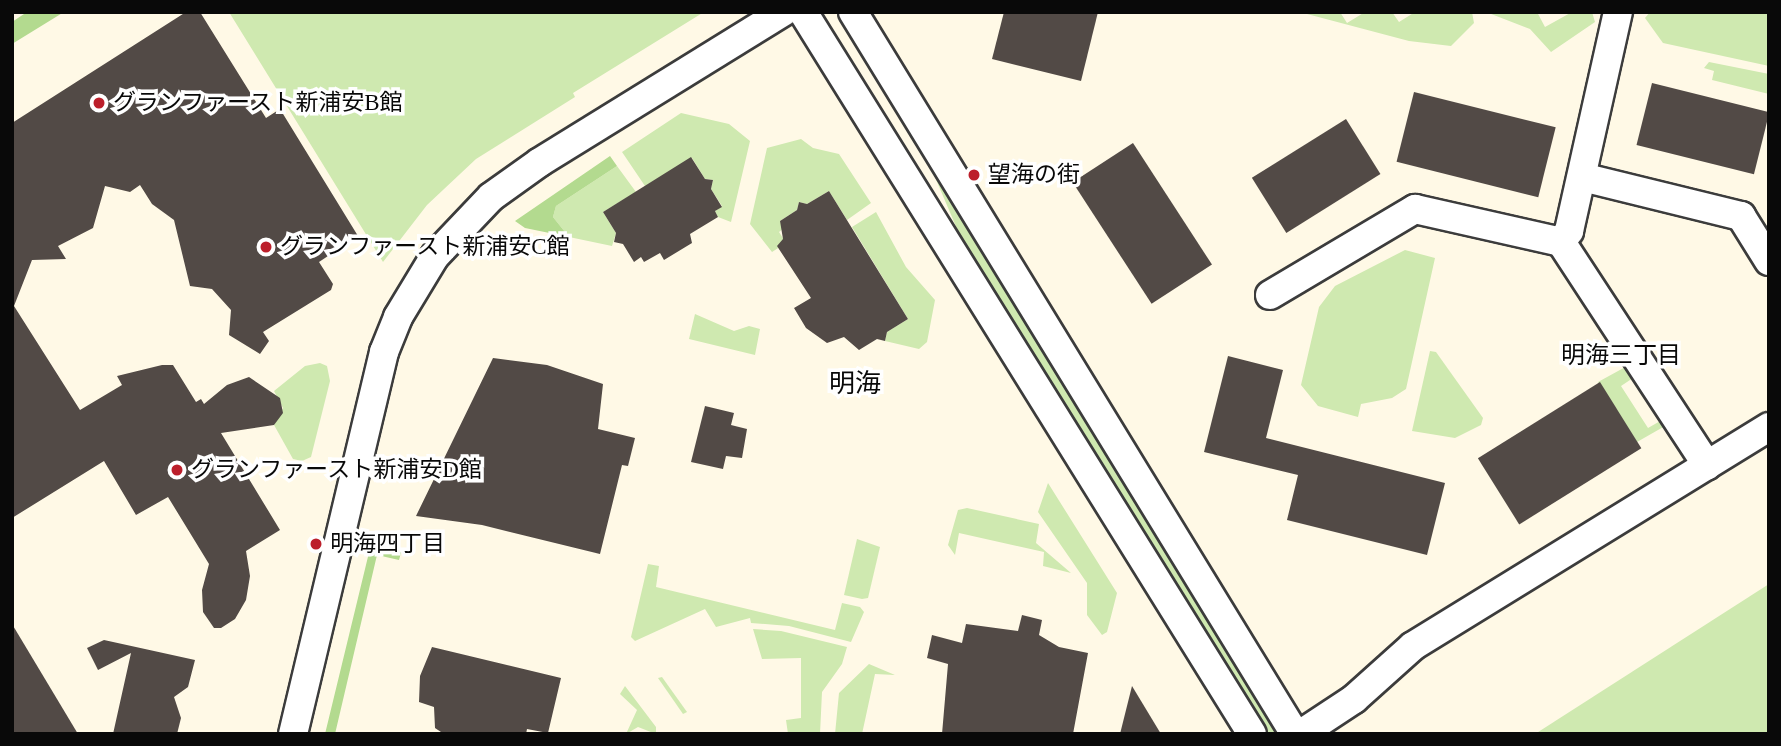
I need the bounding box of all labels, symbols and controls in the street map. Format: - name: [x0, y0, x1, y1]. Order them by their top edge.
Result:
- place label: グランファースト新浦安B館: [113, 89, 404, 117]
- marker: グランファースト新浦安B館: [91, 95, 107, 111]
- place label: 望海の街: [988, 161, 1080, 189]
- marker: 望海の街: [966, 167, 982, 183]
- place label: グランファースト新浦安C館: [280, 233, 571, 261]
- marker: グランファースト新浦安C館: [258, 239, 274, 255]
- district label: 明海三丁目: [1561, 342, 1681, 370]
- district label: 明海: [829, 368, 881, 400]
- place label: グランファースト新浦安D館: [191, 456, 484, 484]
- marker: グランファースト新浦安D館: [169, 462, 185, 478]
- place label: 明海四丁目: [330, 530, 445, 558]
- marker: 明海四丁目: [308, 536, 324, 552]

